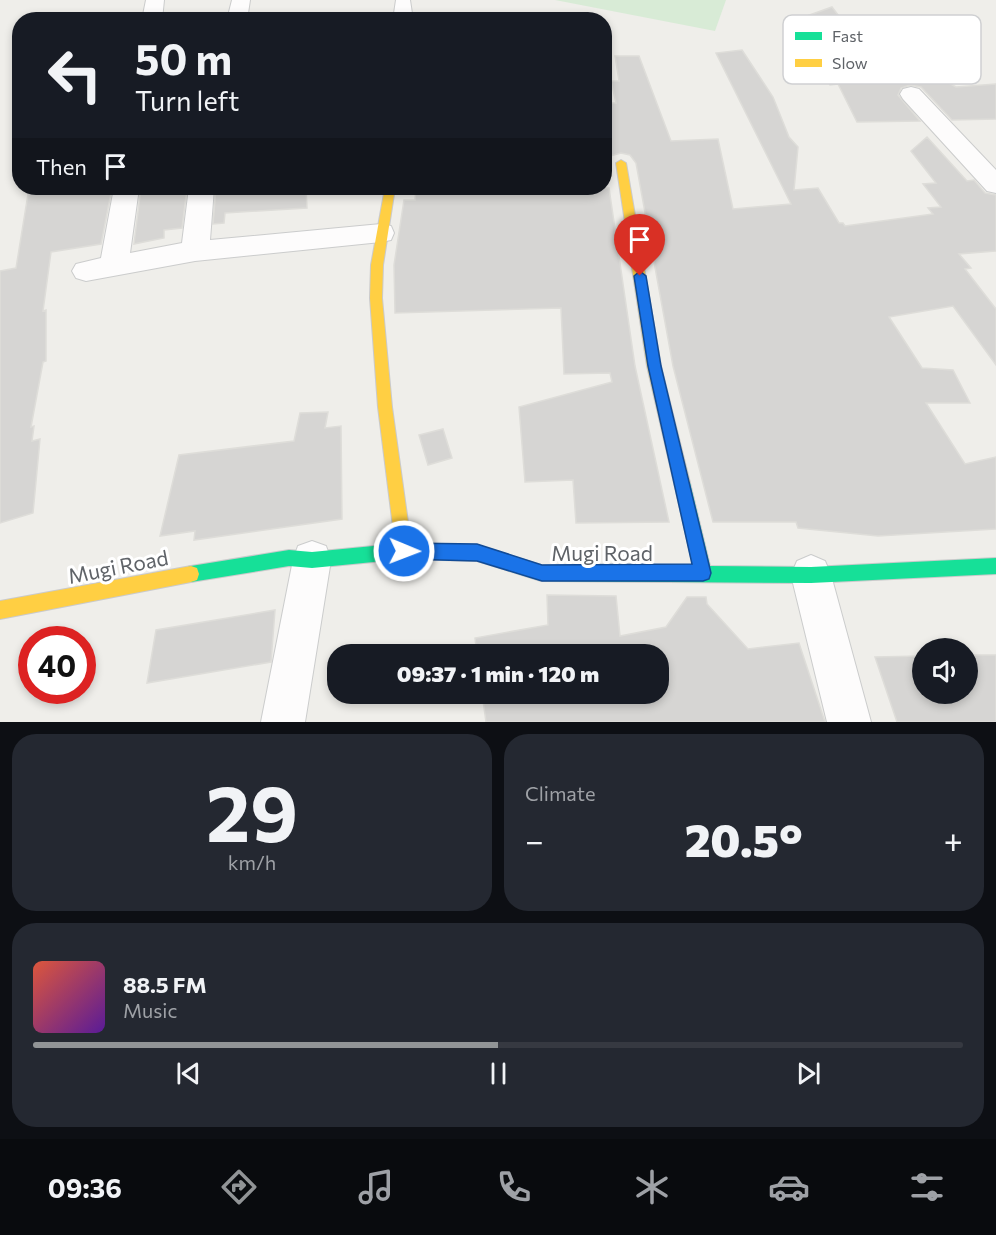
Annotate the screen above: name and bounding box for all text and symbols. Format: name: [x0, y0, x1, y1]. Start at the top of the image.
legend: [783, 15, 981, 84]
text: Fast: [832, 26, 863, 45]
text: 50 m: [135, 32, 232, 84]
icon: left: [36, 36, 114, 114]
text: Slow: [832, 53, 868, 72]
text: Turn left: [135, 84, 239, 117]
icon: arrive: [99, 150, 132, 183]
text: Then: [36, 153, 87, 180]
pin: [614, 214, 665, 276]
icon: arrive: [623, 223, 656, 256]
position arrow: [372, 519, 436, 583]
street label: Mugi Road: [551, 540, 653, 565]
street label: Mugi Road: [66, 544, 170, 588]
speed limit sign: 40: [18, 626, 96, 704]
map controls: [912, 638, 978, 704]
button: sound: [912, 638, 978, 704]
text: 09:37 · 1 min · 120 m: [397, 660, 599, 687]
text: 29: [206, 763, 298, 858]
text: Climate: [525, 781, 595, 805]
text: 20.5°: [685, 811, 803, 866]
text: −: [525, 819, 544, 860]
text: +: [944, 819, 963, 860]
text: km/h: [228, 850, 276, 874]
text: 88.5 FM: [123, 971, 207, 998]
text: Music: [123, 998, 177, 1022]
icon: previous: [172, 1057, 205, 1090]
icon: pause: [482, 1057, 515, 1090]
icon: next: [792, 1057, 825, 1090]
icon: directions: [218, 1166, 260, 1208]
icon: music: [355, 1166, 397, 1208]
icon: phone: [493, 1166, 535, 1208]
icon: climate: [631, 1166, 673, 1208]
icon: car: [768, 1166, 810, 1208]
icon: filters: [906, 1166, 948, 1208]
text: 09:36: [48, 1171, 122, 1204]

